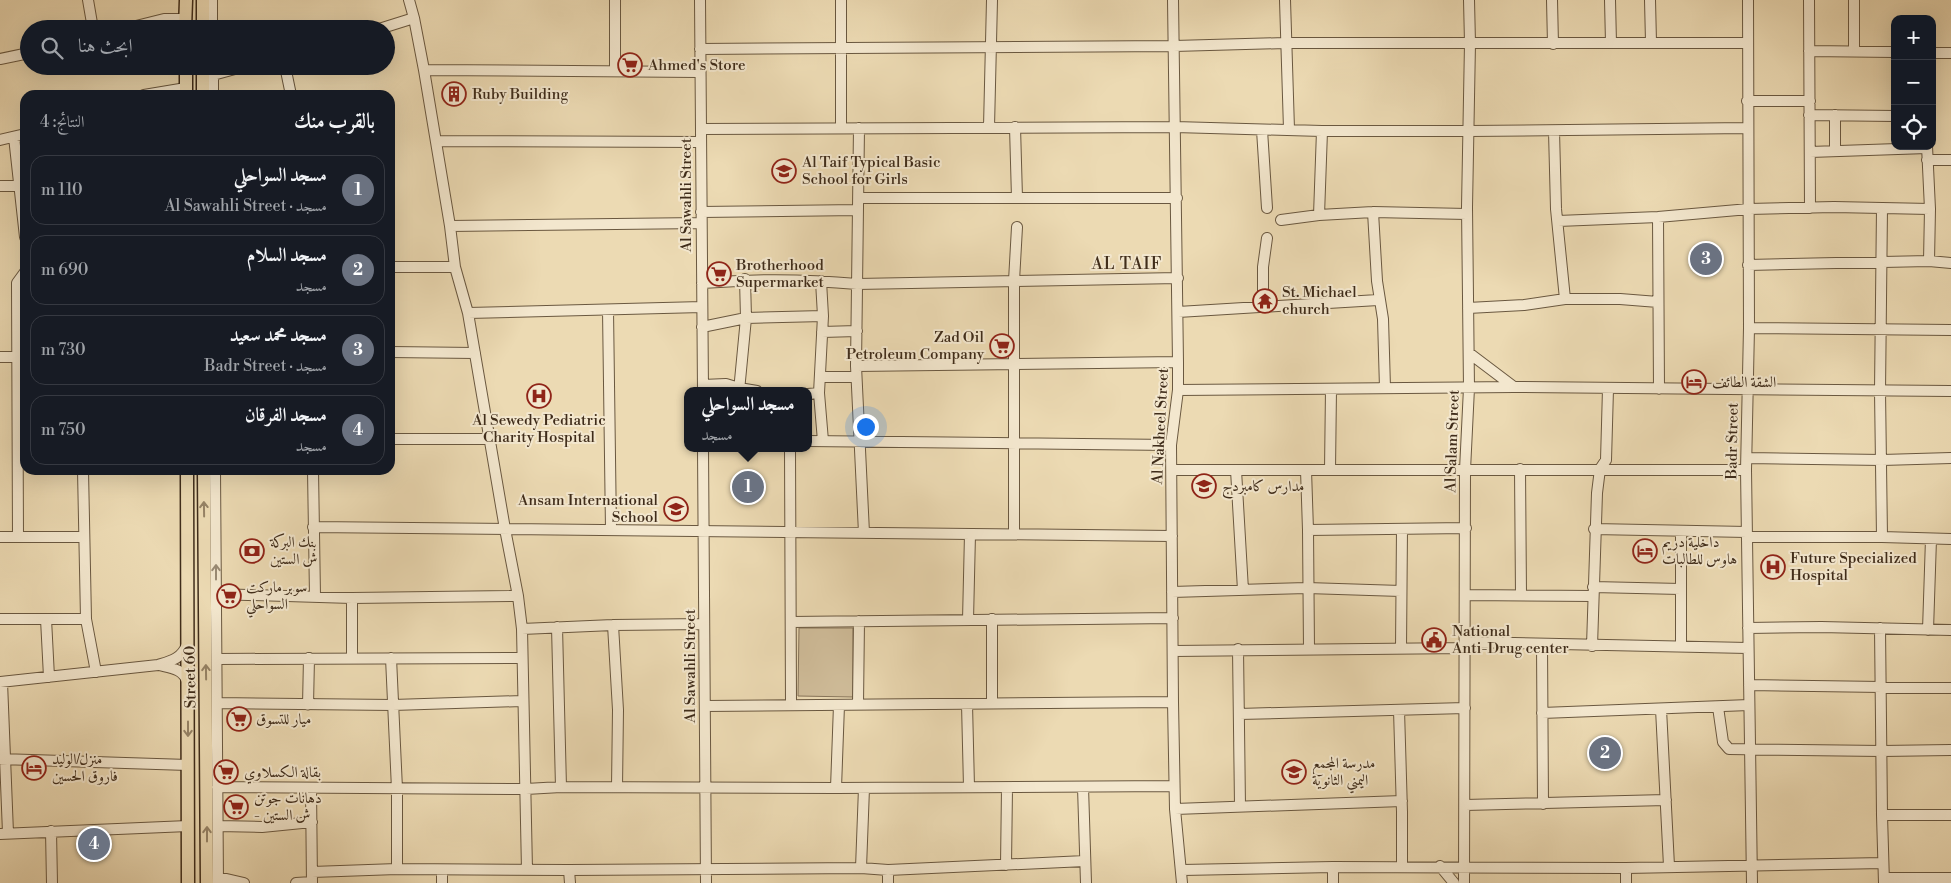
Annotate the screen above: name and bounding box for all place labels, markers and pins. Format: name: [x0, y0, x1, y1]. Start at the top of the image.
supermarket icon: Ahmed's Store: [617, 52, 643, 78]
place label: Ahmed's Store: [647, 56, 746, 75]
building icon: Ruby Building: [441, 81, 467, 107]
place label: Ruby Building: [472, 85, 569, 104]
place label: Al Taif Typical Basic School for Girls: [801, 153, 941, 189]
school or university icon: Al Taif Typical Basic School for Girls: [771, 158, 797, 184]
pin: 3: [1690, 240, 1722, 278]
place label: Brotherhood Supermarket: [735, 256, 825, 292]
supermarket icon: Brotherhood Supermarket: [706, 261, 732, 287]
place label: St. Michael church: [1282, 283, 1357, 319]
temple icon: St. Michael church: [1252, 288, 1278, 314]
place label: Zad Oil Petroleum Company: [846, 328, 985, 364]
supermarket icon: Zad Oil Petroleum Company: [989, 333, 1015, 359]
hotel icon: الشقة الطائف: [1681, 369, 1707, 395]
place label: الشقة الطائف: [1712, 373, 1776, 392]
hospital icon: Al Sewedy Pediatric Charity Hospital: [526, 383, 552, 409]
place label: Al Sewedy Pediatric Charity Hospital: [471, 411, 606, 447]
pin: 1: [732, 468, 764, 506]
school or university icon: مدارس كامبردج: [1191, 473, 1217, 499]
place label: مدارس كامبردج: [1222, 477, 1304, 499]
place label: Ansam International School: [517, 491, 659, 527]
school or university icon: Ansam International School: [663, 496, 689, 522]
place label: بنك البركة ش الستين: [269, 533, 317, 569]
place label: داخلية دريم هاوس للطالبات: [1662, 533, 1737, 569]
bank icon: بنك البركة ش الستين: [239, 538, 265, 564]
hotel icon: داخلية دريم هاوس للطالبات: [1632, 538, 1658, 564]
place label: Future Specialized Hospital: [1790, 549, 1917, 585]
hospital icon: Future Specialized Hospital: [1760, 554, 1786, 580]
place label: سوبر ماركت السواحلي: [246, 578, 307, 618]
supermarket icon: سوبر ماركت السواحلي: [216, 583, 242, 609]
place label: National Anti-Drug center: [1451, 622, 1569, 658]
public building icon: National Anti-Drug center: [1421, 627, 1447, 653]
supermarket icon: ميار للتسوق: [226, 706, 252, 732]
place label: ميار للتسوق: [256, 710, 311, 729]
pin: 2: [1589, 734, 1621, 772]
place label: منزل/الوليد فاروق الحسين: [52, 750, 118, 786]
place label: مدرسة المجمع اليمني الثانوية: [1312, 754, 1375, 794]
hotel icon: منزل/الوليد فاروق الحسين: [21, 755, 47, 781]
supermarket icon: بقالة الكسلاوي: [213, 759, 239, 785]
school or university icon: مدرسة المجمع اليمني الثانوية: [1281, 759, 1307, 785]
place label: بقالة الكسلاوي: [244, 763, 321, 784]
place label: دهانات جوتن - ش الستين: [254, 789, 322, 825]
supermarket icon: دهانات جوتن - ش الستين: [223, 794, 249, 820]
pin: 4: [78, 825, 110, 863]

